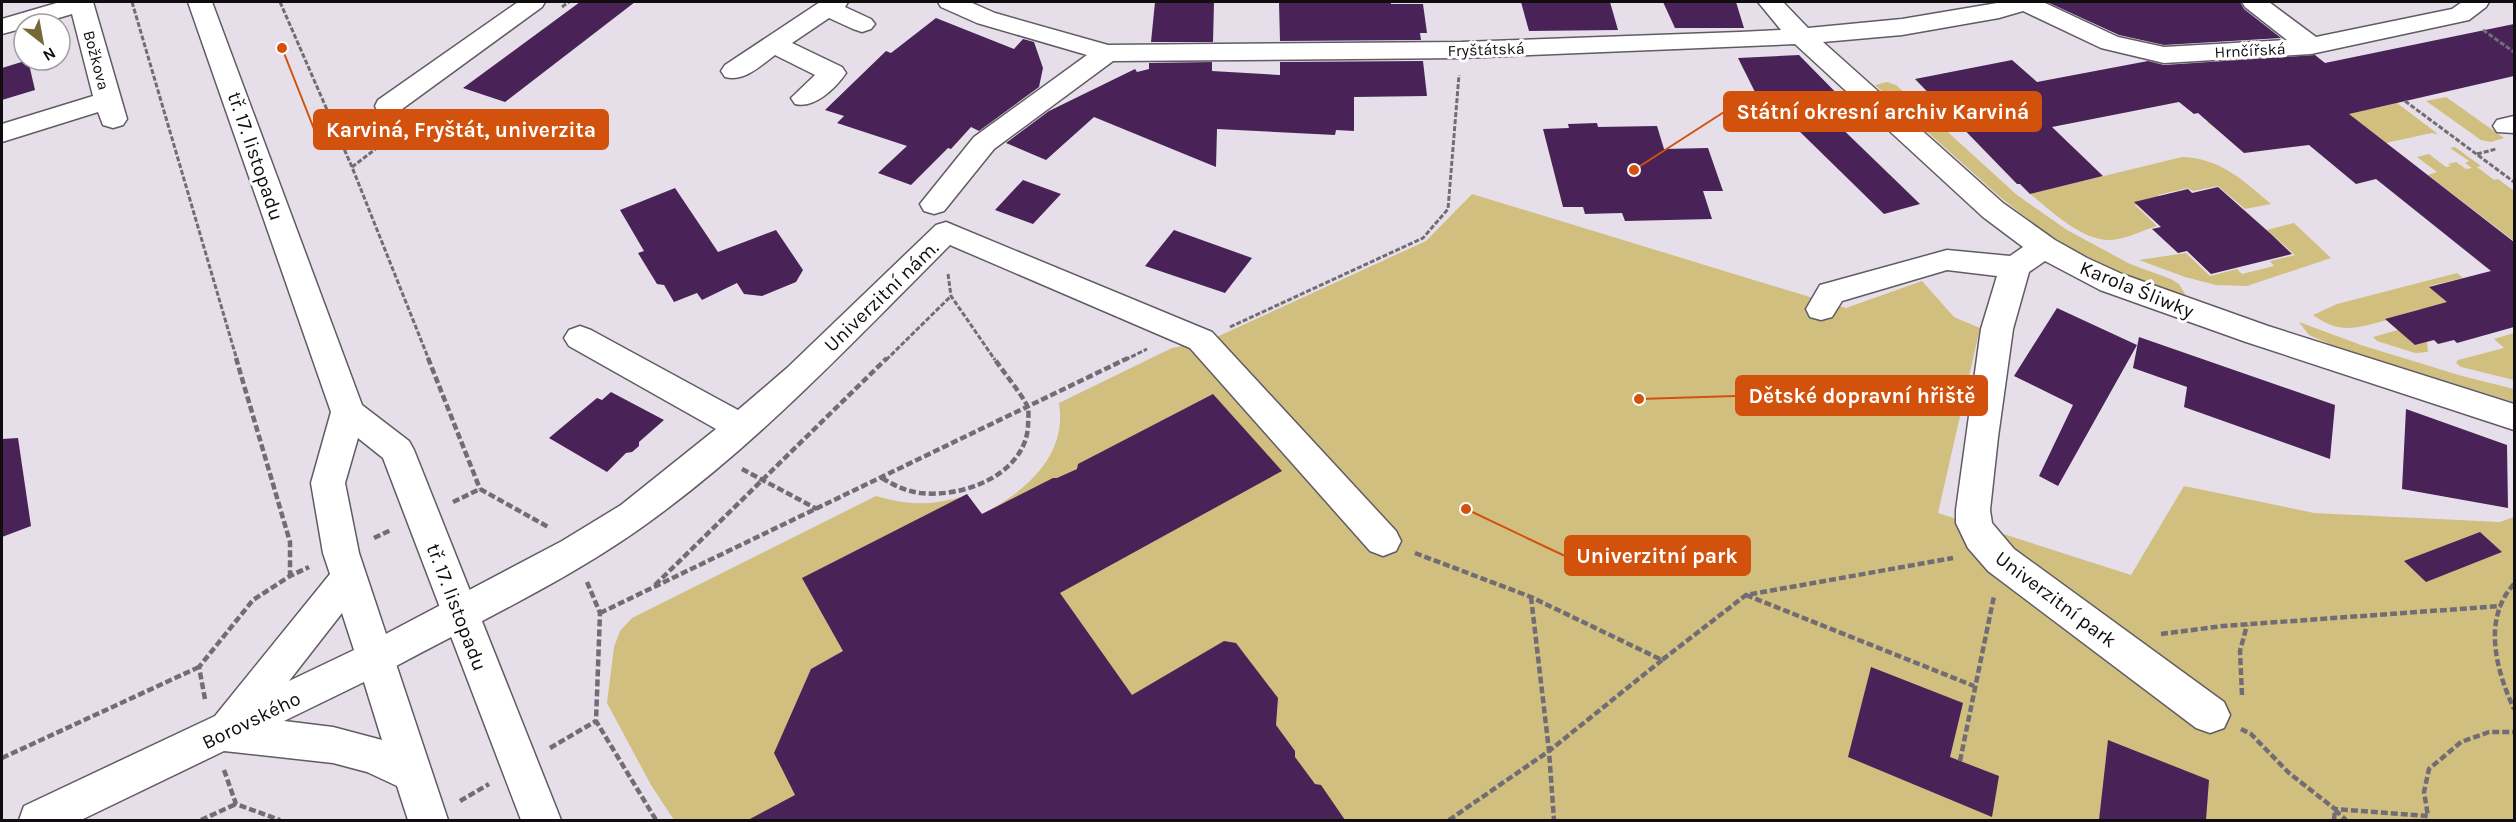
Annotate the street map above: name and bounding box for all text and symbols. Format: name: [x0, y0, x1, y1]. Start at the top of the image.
north arrow: [12, 12, 72, 72]
street label: Božkova: [79, 28, 114, 92]
street label: Fryštátská: [1447, 39, 1525, 60]
street label: Hrnčířská: [2214, 39, 2286, 62]
text: N: [40, 43, 59, 66]
street label: tř. 17. listopadu: [223, 89, 288, 224]
callout: Státní okresní archiv Karviná: [1724, 92, 2041, 131]
text: Státní okresní archiv Karviná: [1737, 100, 2029, 124]
callout: Karviná, Fryštát, univerzita: [314, 110, 608, 149]
text: Karviná, Fryštát, univerzita: [326, 118, 596, 142]
street label: Univerzitní nám.: [819, 236, 943, 357]
street label: Karola Śliwky: [2076, 255, 2198, 323]
callout: Dětské dopravní hřiště: [1736, 376, 1987, 415]
text: Dětské dopravní hřiště: [1749, 384, 1975, 408]
callout: Univerzitní park: [1565, 536, 1750, 575]
street label: tř. 17. listopadu: [422, 540, 491, 674]
text: Univerzitní park: [1576, 544, 1738, 568]
street label: Univerzitní park: [1991, 546, 2121, 652]
street label: Borovského: [198, 687, 304, 754]

